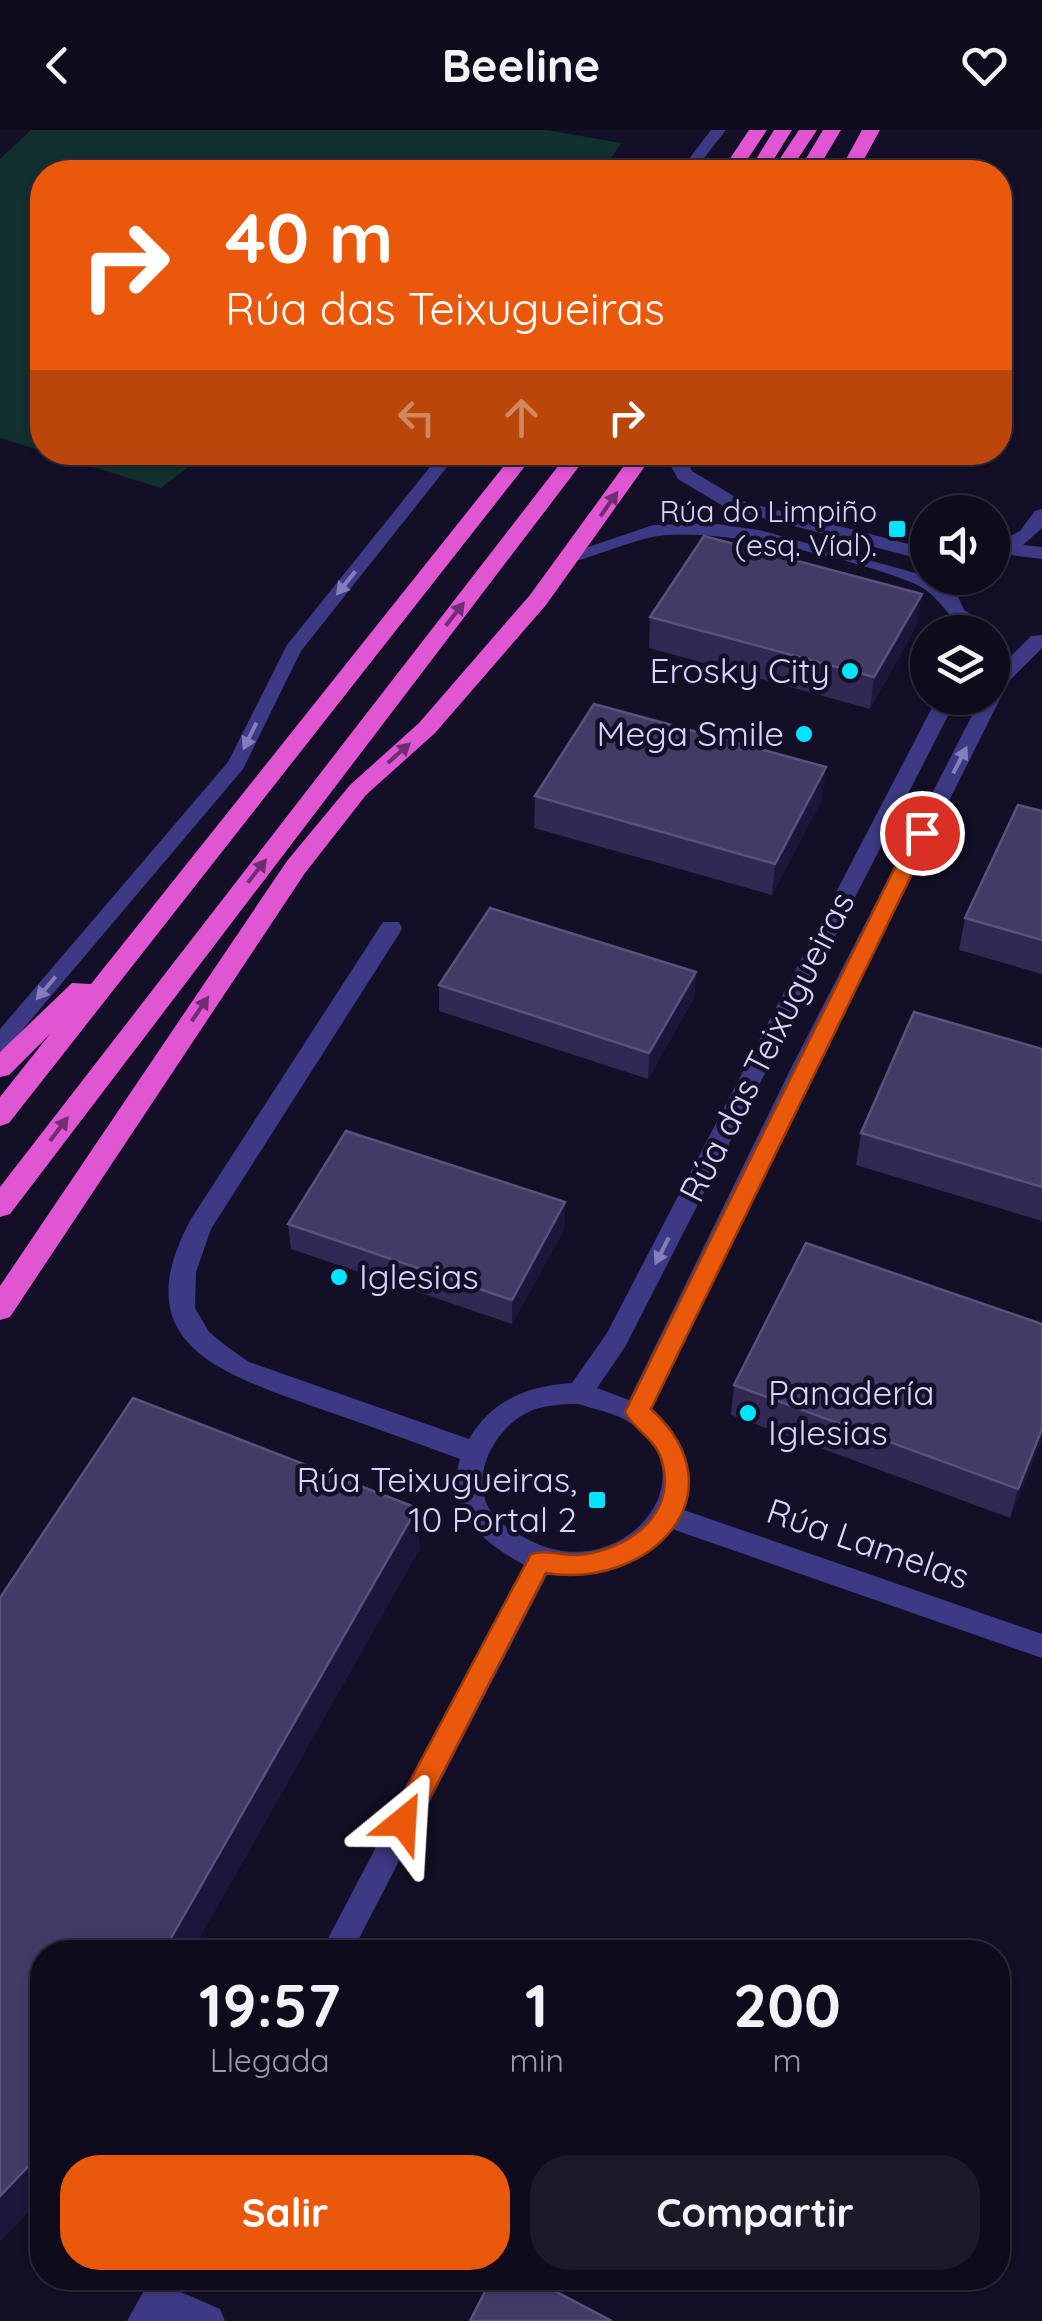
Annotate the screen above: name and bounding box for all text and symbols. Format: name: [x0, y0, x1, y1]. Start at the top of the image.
text: Beeline: [442, 37, 600, 93]
icon: back: [30, 38, 85, 93]
icon: heart: [957, 38, 1012, 93]
text: 40 m: [225, 193, 393, 281]
icon: right: [60, 200, 190, 330]
text: Rúa das Teixugueiras: [225, 280, 665, 336]
icon: left: [389, 390, 444, 445]
icon: ahead: [494, 390, 549, 445]
icon: right: [599, 390, 654, 445]
one-way arrow: [599, 491, 618, 517]
place label: Rúa do Limpiño (esq. Víal).: [659, 492, 877, 564]
map controls: [910, 495, 1010, 715]
button: sound: [910, 495, 1010, 595]
marker: Rúa do Limpiño (esq. Víal).: [886, 518, 908, 540]
one-way arrow: [336, 570, 357, 596]
one-way arrow: [445, 601, 465, 627]
button: layers: [910, 615, 1010, 715]
place label: Erosky City: [650, 648, 830, 692]
marker: Erosky City: [839, 660, 861, 682]
place label: Mega Smile: [596, 711, 784, 755]
one-way arrow: [242, 722, 259, 751]
marker: Mega Smile: [793, 723, 815, 745]
one-way arrow: [386, 743, 411, 765]
one-way arrow: [951, 745, 968, 774]
pin: [880, 791, 965, 876]
icon: arrive: [895, 806, 950, 861]
one-way arrow: [246, 858, 266, 884]
street label: Rúa das Teixugueiras: [669, 884, 863, 1209]
one-way arrow: [36, 976, 57, 1001]
one-way arrow: [190, 995, 209, 1022]
one-way arrow: [48, 1116, 69, 1142]
one-way arrow: [654, 1236, 671, 1265]
place label: Iglesias: [359, 1254, 479, 1298]
marker: Iglesias: [328, 1266, 350, 1288]
place label: Panadería Iglesias: [768, 1370, 935, 1454]
marker: Panadería Iglesias: [737, 1402, 759, 1424]
place label: Rúa Teixugueiras, 10 Portal 2: [296, 1457, 577, 1541]
street label: Rúa Lamelas: [761, 1488, 975, 1598]
marker: Rúa Teixugueiras, 10 Portal 2: [586, 1489, 608, 1511]
position arrow: [351, 1770, 455, 1874]
text: 19:57: [199, 1967, 340, 2042]
text: 1: [525, 1967, 548, 2042]
text: 200: [733, 1967, 841, 2042]
text: Llegada: [210, 2040, 330, 2080]
text: min: [509, 2040, 564, 2080]
text: m: [772, 2040, 802, 2080]
button: Salir: [60, 2155, 510, 2270]
button: Compartir: [530, 2155, 980, 2270]

